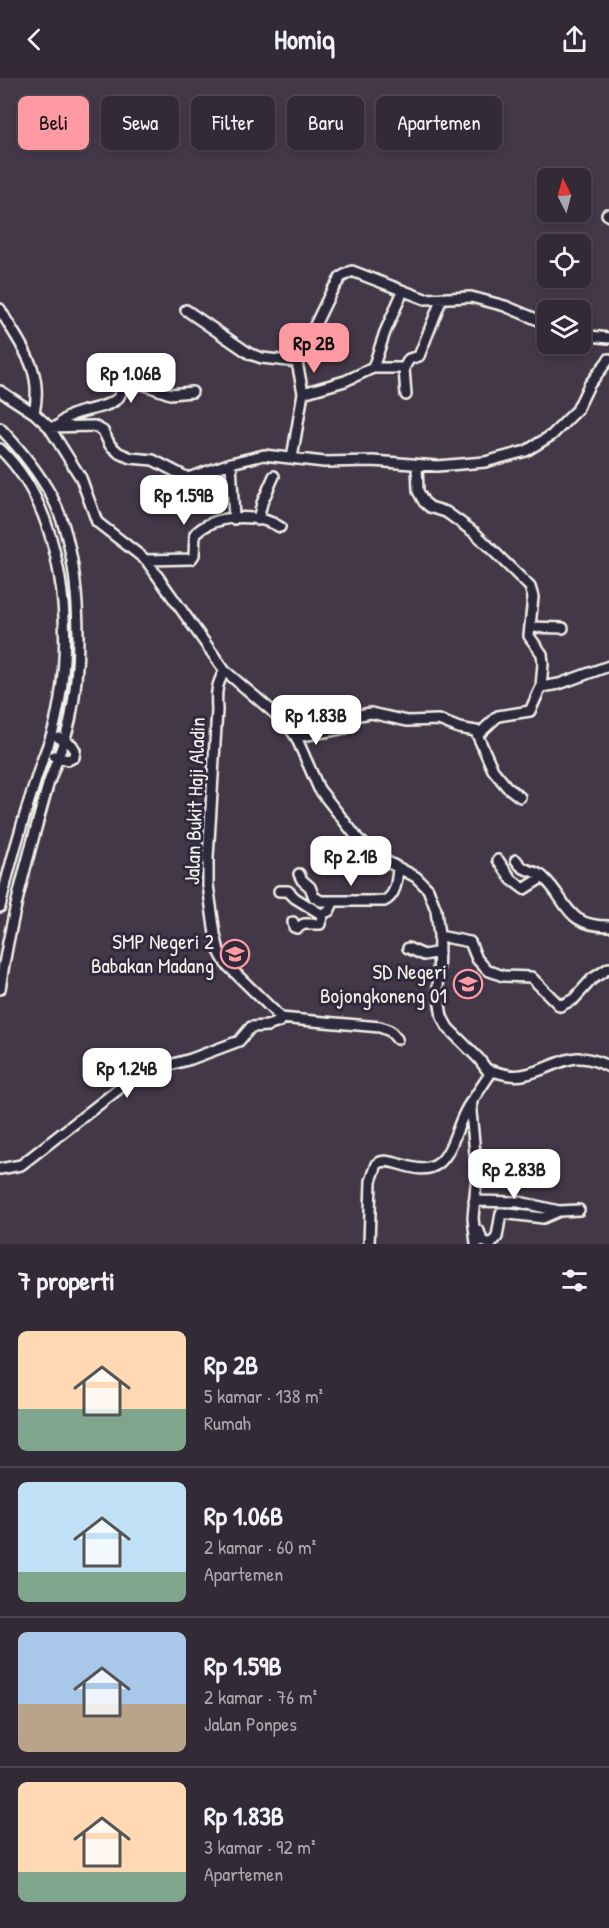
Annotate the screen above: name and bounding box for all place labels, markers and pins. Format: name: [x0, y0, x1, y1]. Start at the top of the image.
pin: Rp 2B: [272, 323, 356, 374]
pin: Rp 1.06B: [69, 353, 193, 404]
pin: Rp 1.59B: [122, 475, 246, 526]
pin: Rp 1.83B: [254, 695, 378, 746]
pin: Rp 2.1B: [296, 836, 406, 887]
place label: SMP Negeri 2 Babakan Madang: [91, 927, 214, 980]
school or university icon: SMP Negeri 2 Babakan Madang: [219, 938, 251, 970]
place label: SD Negeri Bojongkoneng 01: [320, 957, 447, 1010]
school or university icon: SD Negeri Bojongkoneng 01: [452, 968, 484, 1000]
pin: Rp 1.24B: [65, 1048, 189, 1099]
pin: Rp 2.83B: [452, 1149, 576, 1200]

